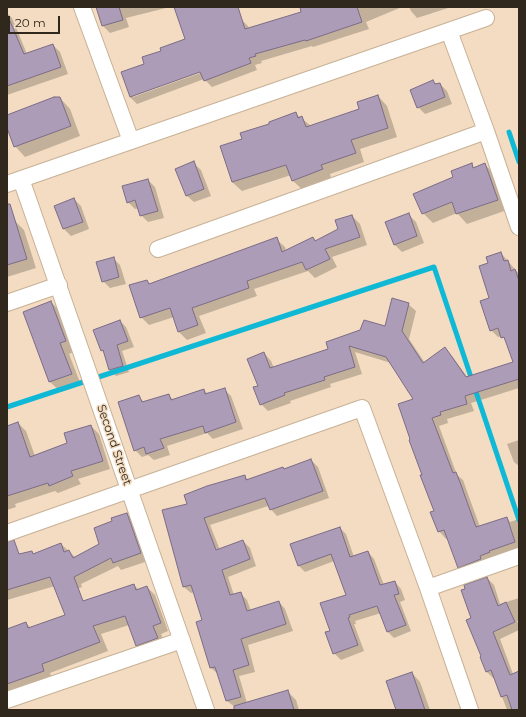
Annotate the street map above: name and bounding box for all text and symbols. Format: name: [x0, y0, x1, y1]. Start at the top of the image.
scale bar: [10, 8, 62, 34]
text: 20 m: [15, 15, 46, 30]
street label: Second Street: [93, 403, 135, 487]

